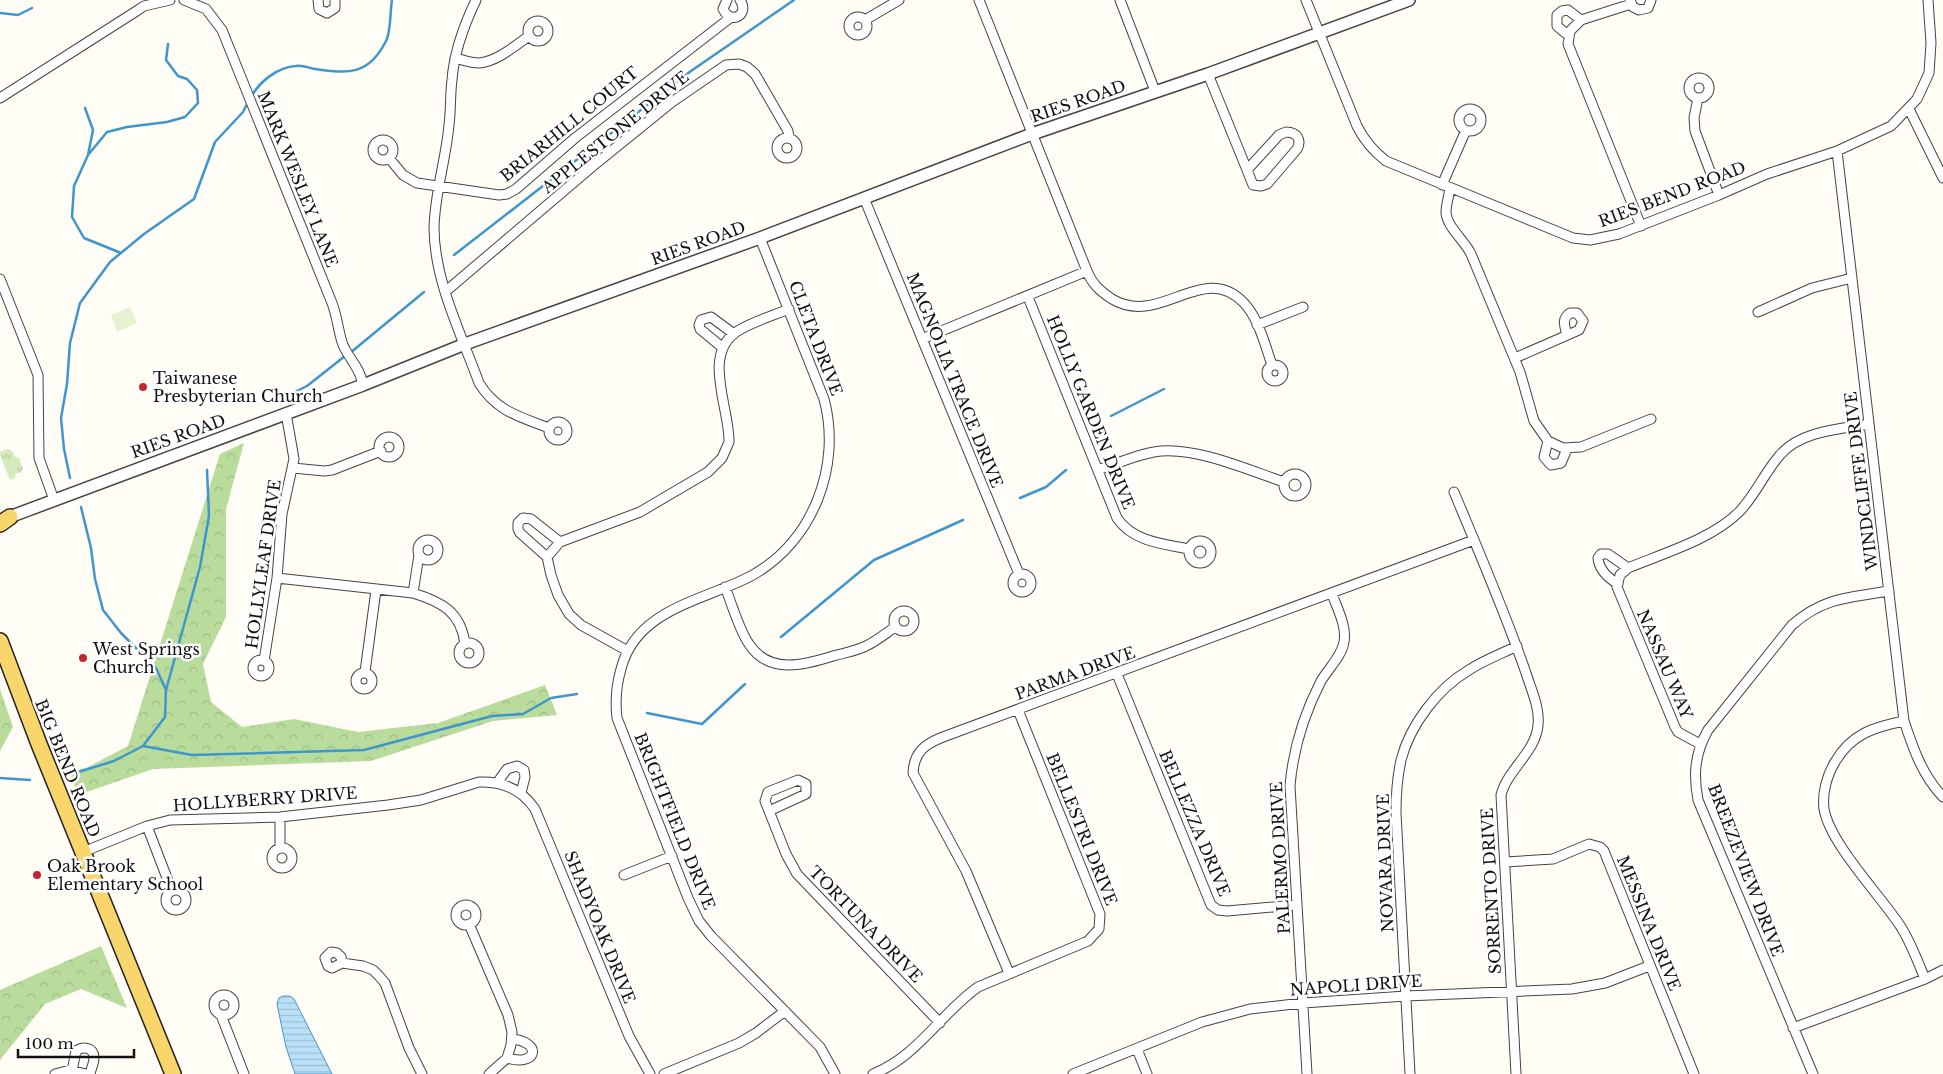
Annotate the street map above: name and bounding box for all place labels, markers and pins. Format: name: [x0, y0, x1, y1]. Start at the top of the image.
place label: Taiwanese Presbyterian Church: [153, 368, 323, 406]
marker: Taiwanese Presbyterian Church: [137, 381, 149, 393]
place label: West Springs Church: [92, 639, 200, 677]
marker: West Springs Church: [77, 652, 89, 664]
place label: Oak Brook Elementary School: [47, 856, 203, 894]
marker: Oak Brook Elementary School: [31, 869, 43, 881]

